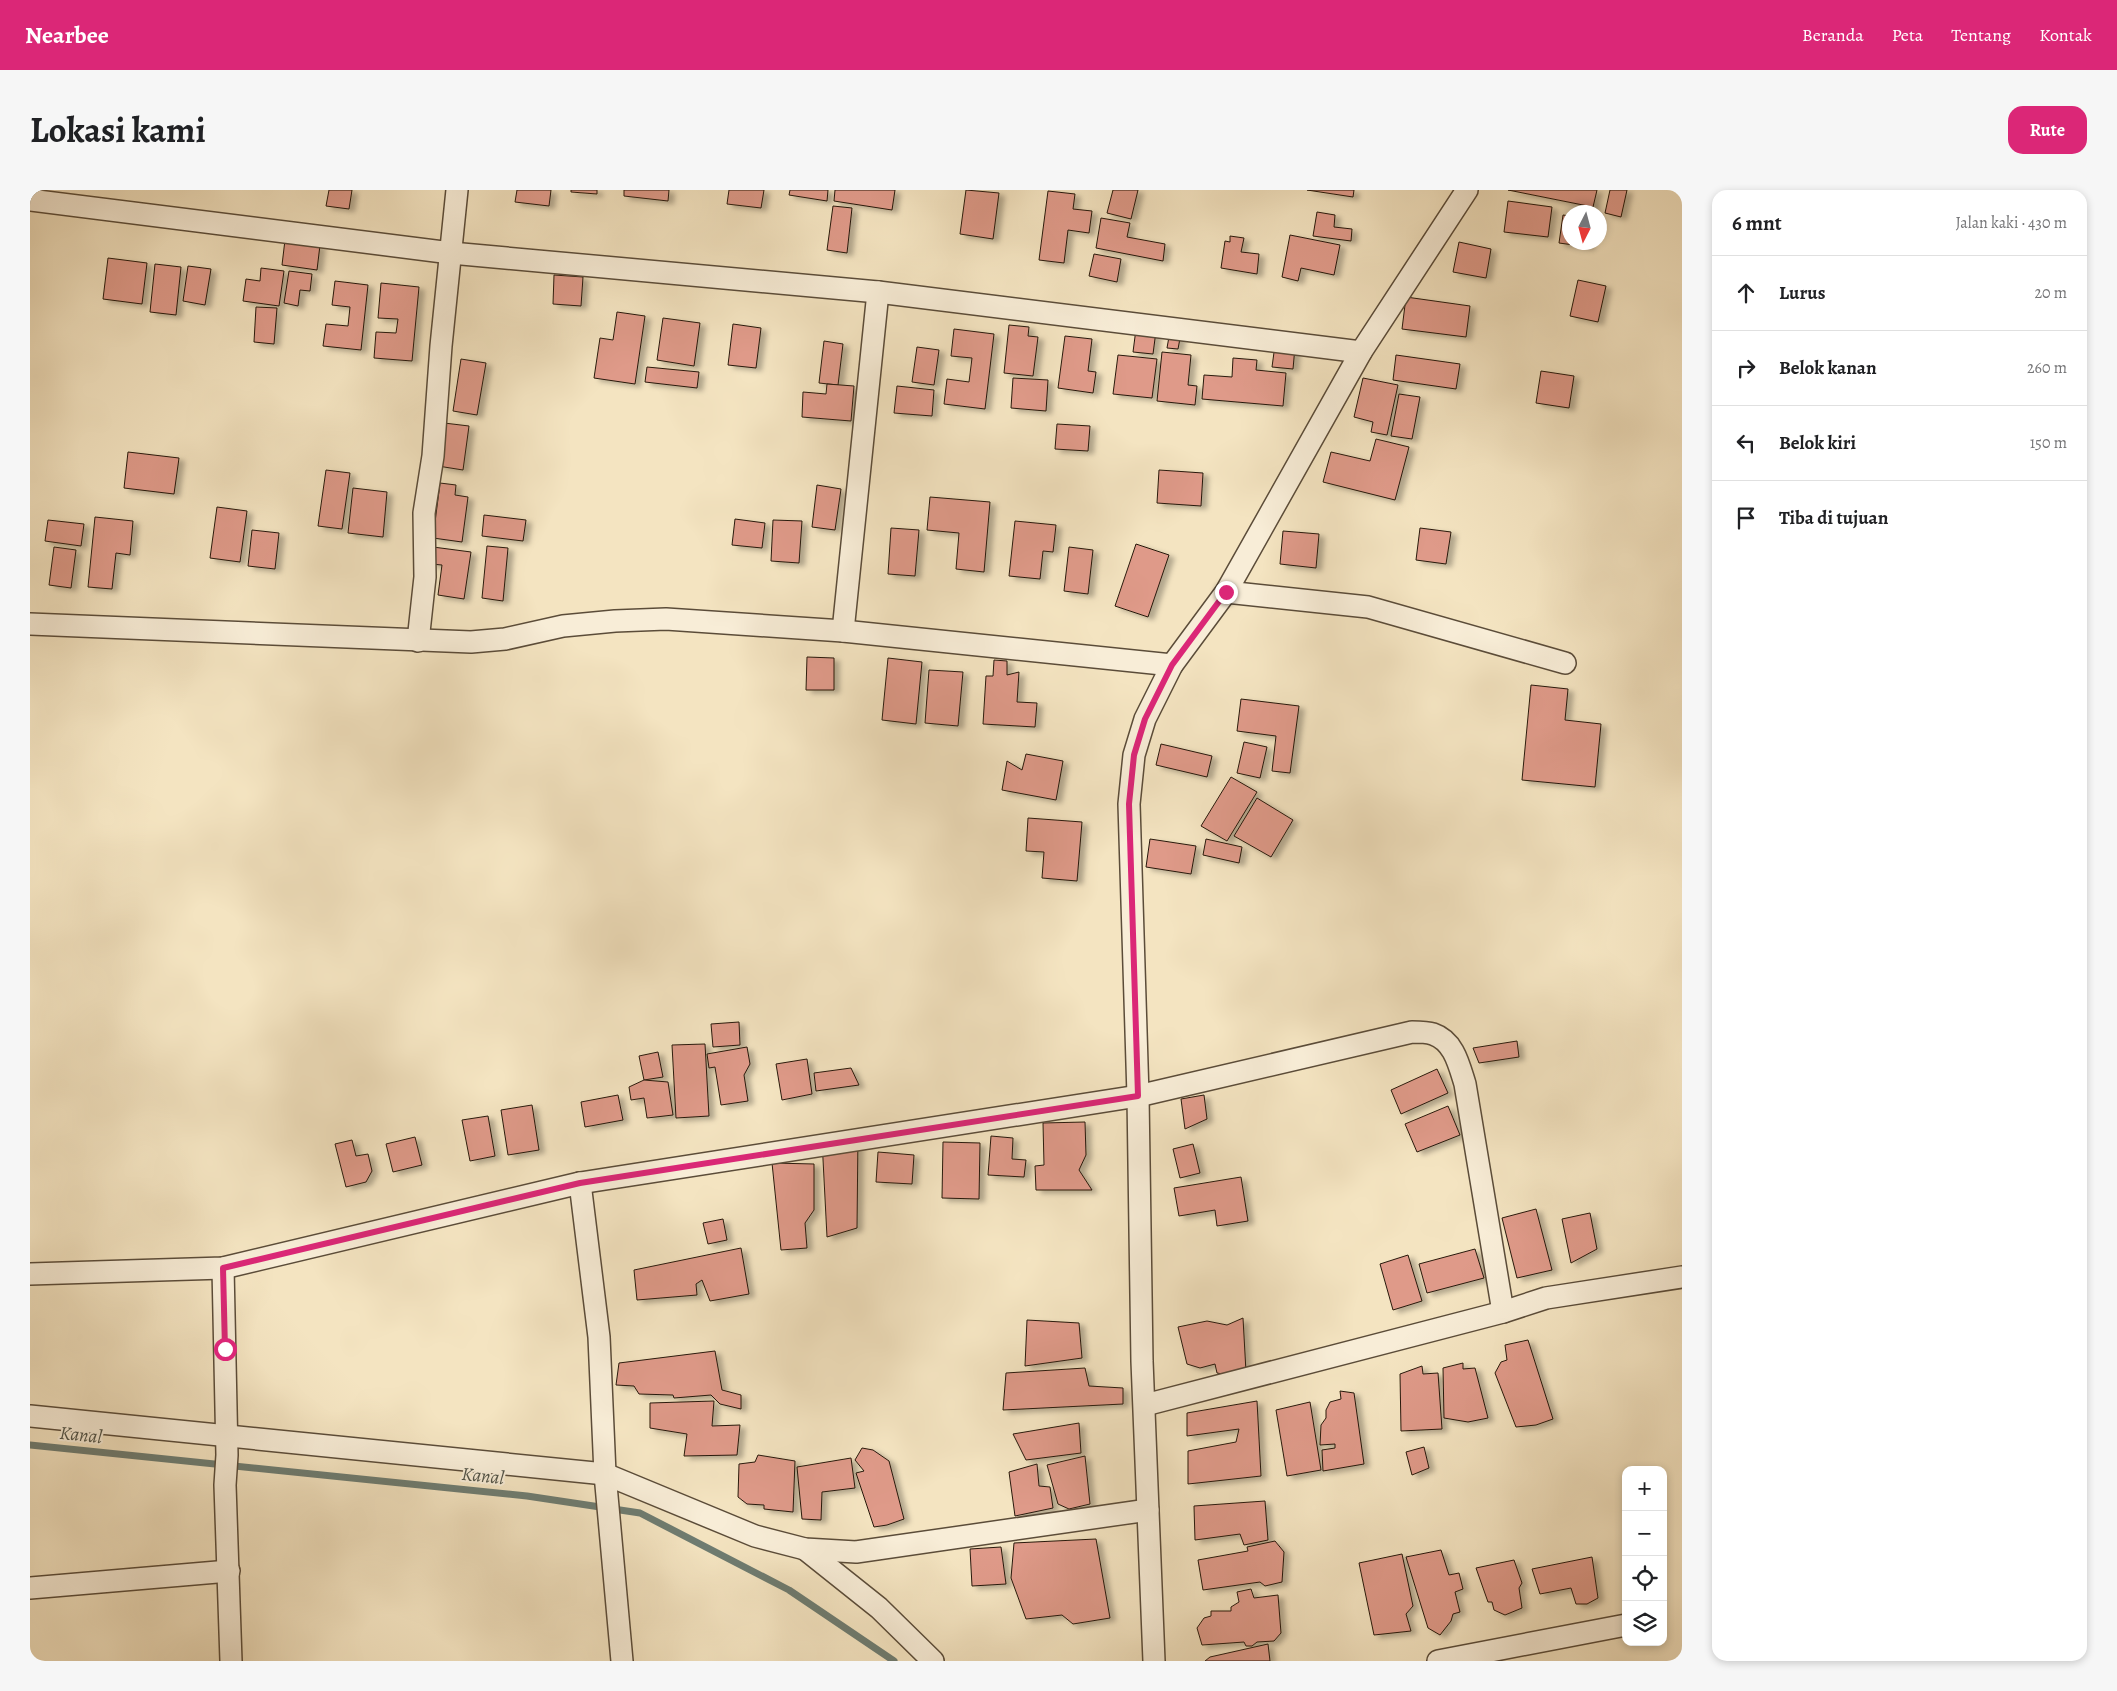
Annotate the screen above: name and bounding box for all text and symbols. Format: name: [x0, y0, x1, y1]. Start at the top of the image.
text: Nearbee: [25, 19, 109, 51]
text: Beranda: [1802, 23, 1864, 47]
text: Peta: [1892, 23, 1923, 47]
text: Tentang: [1951, 23, 2011, 47]
text: Kontak: [2039, 23, 2092, 47]
text: Lokasi kami: [30, 106, 206, 154]
button: Rute: [2008, 106, 2087, 154]
north arrow: [1562, 205, 1607, 250]
text: 6 mnt: [1732, 209, 1782, 237]
text: Jalan kaki · 430 m: [1956, 212, 2067, 234]
icon: ahead: [1732, 279, 1760, 307]
text: Lurus: [1779, 280, 1825, 306]
text: 20 m: [2034, 282, 2067, 304]
icon: right: [1732, 354, 1760, 382]
text: Belok kanan: [1779, 355, 1877, 381]
text: 260 m: [2027, 357, 2067, 379]
icon: left: [1732, 429, 1760, 457]
text: Belok kiri: [1779, 430, 1856, 456]
text: 150 m: [2030, 432, 2067, 454]
icon: arrive: [1732, 504, 1760, 532]
text: Tiba di tujuan: [1779, 505, 1888, 531]
route end: [1215, 581, 1238, 604]
route start: [214, 1338, 237, 1361]
water label: Kanal: [58, 1420, 104, 1450]
water label: Kanal: [460, 1461, 506, 1491]
map controls: [1622, 1466, 1667, 1646]
button: +: [1622, 1466, 1667, 1511]
button: −: [1622, 1511, 1667, 1556]
button: locate: [1622, 1556, 1667, 1601]
button: layers: [1622, 1601, 1667, 1646]

